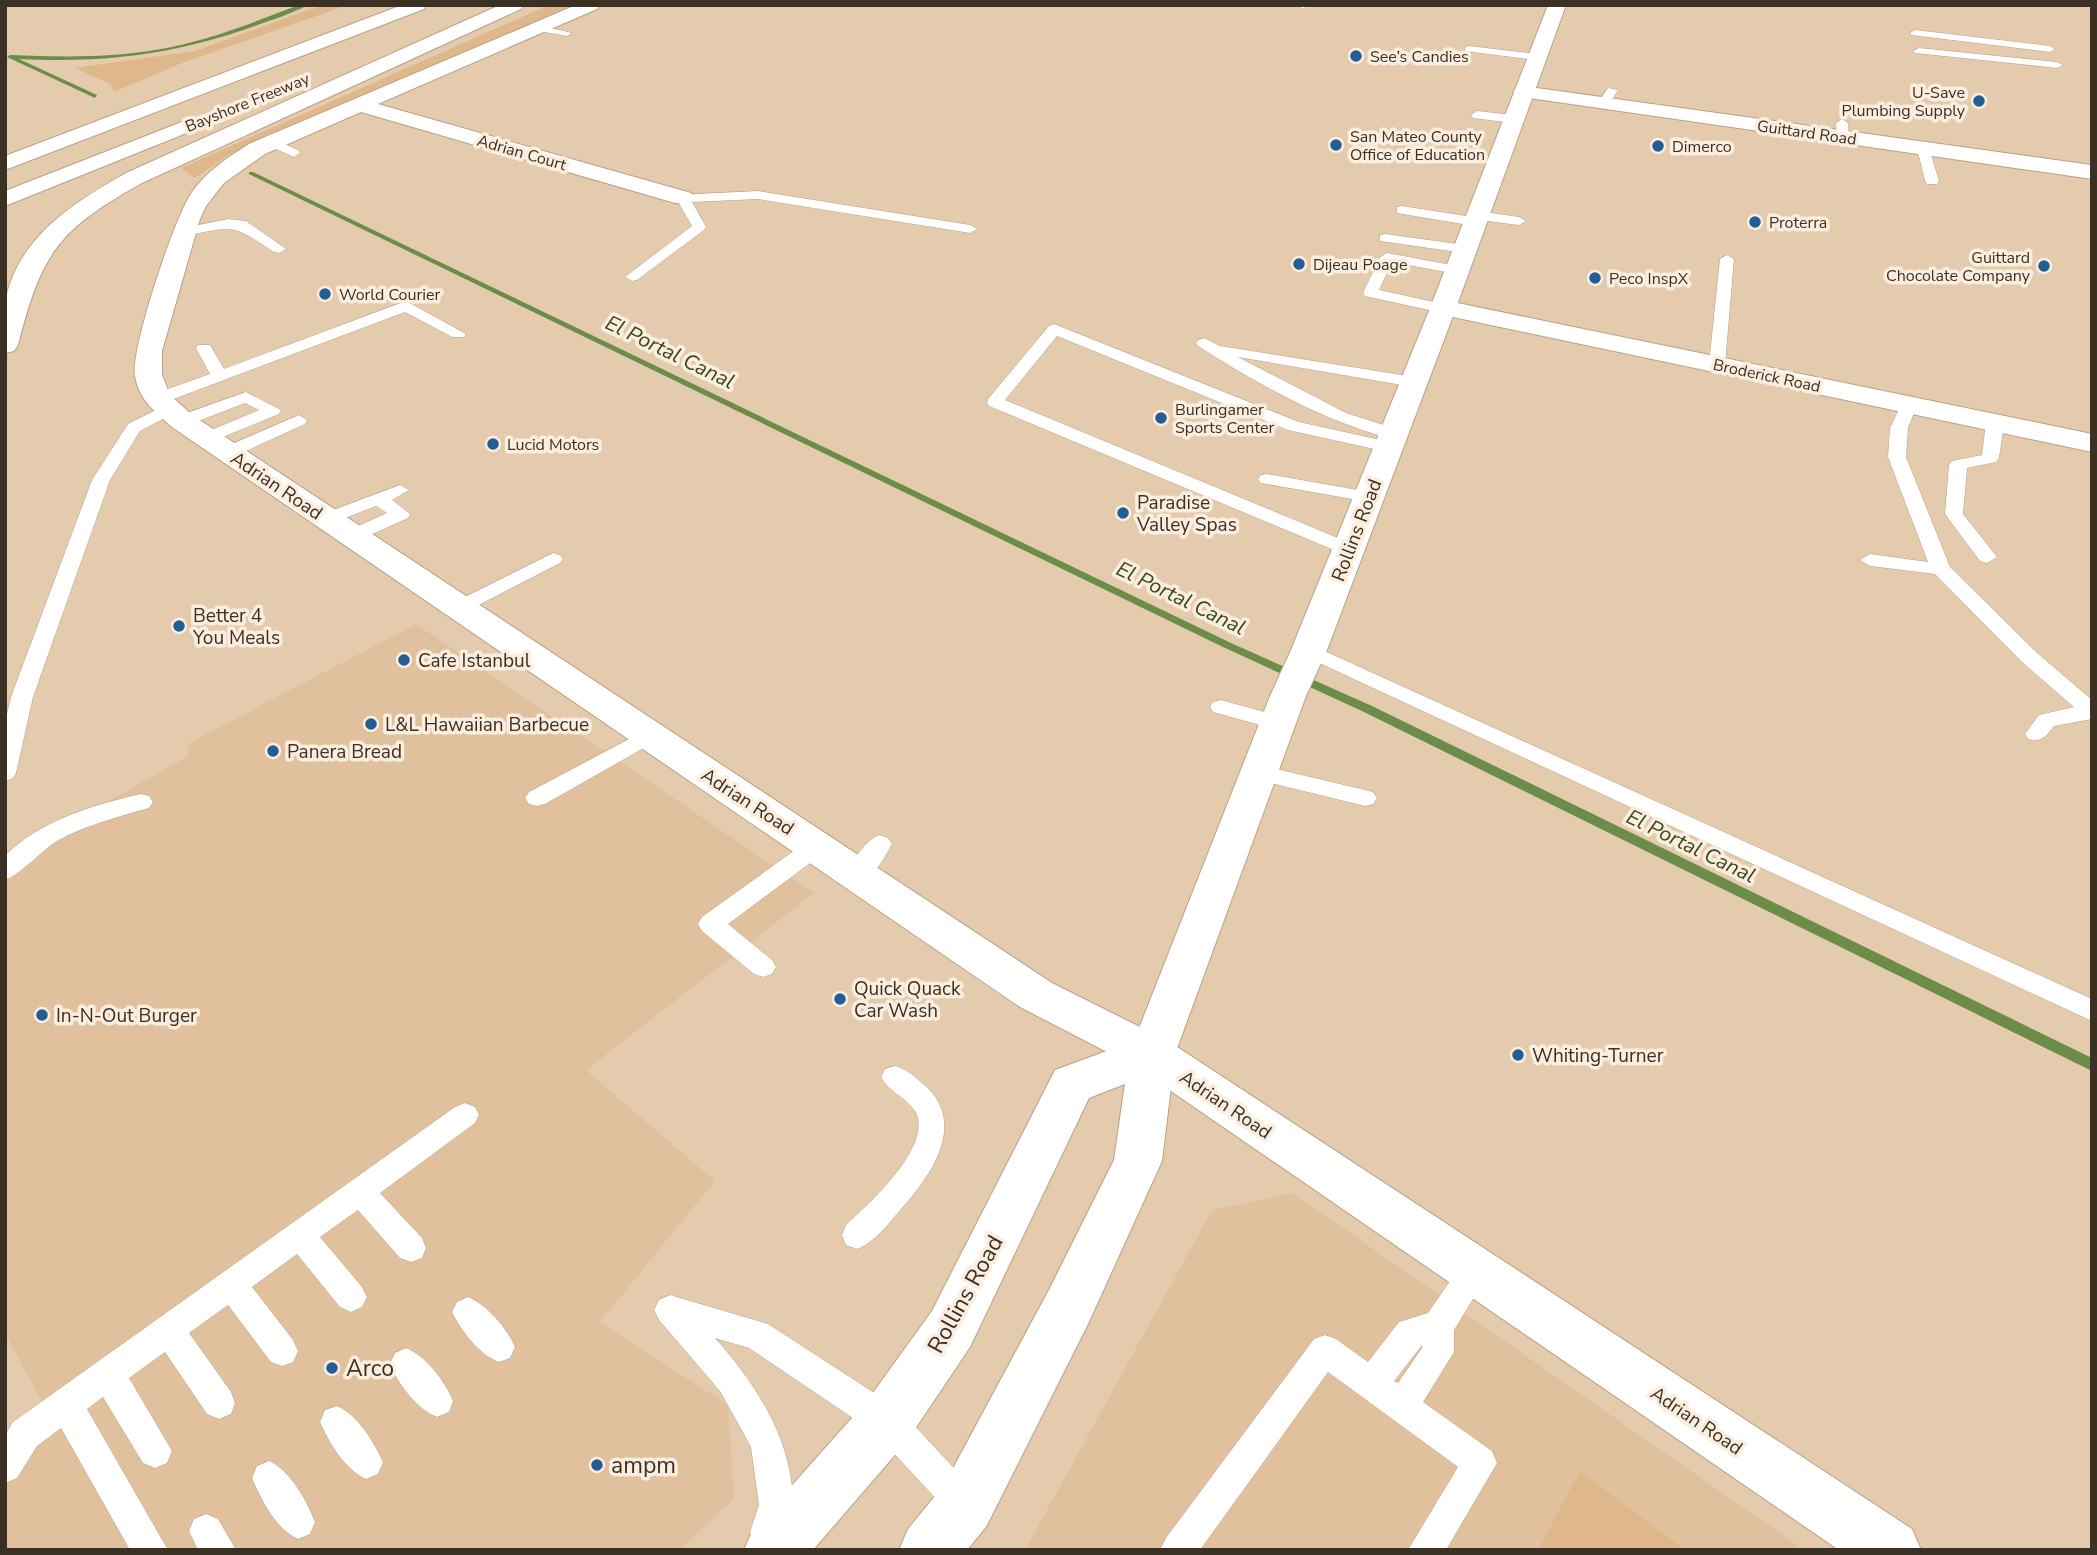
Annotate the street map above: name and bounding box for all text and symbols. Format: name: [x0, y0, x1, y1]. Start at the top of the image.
place label: See’s Candies: [1370, 46, 1469, 68]
marker: See’s Candies: [1348, 48, 1364, 64]
street label: Bayshore Freeway: [182, 68, 314, 138]
place label: U-Save Plumbing Supply: [1842, 82, 1966, 122]
marker: U-Save Plumbing Supply: [1971, 93, 1987, 109]
street label: Guittard Road: [1756, 115, 1858, 151]
place label: San Mateo County Office of Education: [1350, 126, 1485, 166]
street label: Adrian Court: [475, 130, 569, 176]
place label: Dimerco: [1672, 136, 1732, 158]
marker: San Mateo County Office of Education: [1328, 137, 1344, 153]
marker: Dimerco: [1650, 138, 1666, 154]
place label: Proterra: [1769, 212, 1827, 234]
marker: Proterra: [1747, 214, 1763, 230]
place label: Guittard Chocolate Company: [1886, 247, 2031, 287]
place label: Dijeau Poage: [1313, 254, 1407, 276]
marker: Dijeau Poage: [1291, 256, 1307, 272]
marker: Guittard Chocolate Company: [2036, 258, 2052, 274]
place label: Peco InspX: [1609, 268, 1689, 290]
marker: Peco InspX: [1587, 270, 1603, 286]
place label: World Courier: [339, 284, 440, 306]
marker: World Courier: [317, 286, 333, 302]
water label: El Portal Canal: [601, 309, 739, 395]
street label: Broderick Road: [1711, 354, 1823, 398]
place label: Burlingamer Sports Center: [1175, 399, 1274, 439]
marker: Burlingamer Sports Center: [1153, 410, 1169, 426]
place label: Lucid Motors: [507, 434, 599, 456]
marker: Lucid Motors: [485, 436, 501, 452]
street label: Adrian Road: [225, 445, 328, 526]
street label: Rollins Road: [1325, 475, 1388, 585]
place label: Paradise Valley Spas: [1136, 490, 1237, 538]
marker: Paradise Valley Spas: [1115, 505, 1131, 521]
water label: El Portal Canal: [1112, 555, 1250, 641]
place label: Better 4 You Meals: [192, 603, 280, 651]
marker: Better 4 You Meals: [171, 618, 187, 634]
place label: Cafe Istanbul: [418, 648, 531, 674]
marker: Cafe Istanbul: [396, 652, 412, 668]
place label: L&L Hawaiian Barbecue: [385, 712, 589, 738]
marker: L&L Hawaiian Barbecue: [363, 716, 379, 732]
place label: Panera Bread: [287, 739, 402, 765]
marker: Panera Bread: [265, 743, 281, 759]
street label: Adrian Road: [696, 762, 799, 842]
water label: El Portal Canal: [1622, 803, 1760, 889]
place label: Quick Quack Car Wash: [854, 976, 961, 1024]
marker: Quick Quack Car Wash: [832, 991, 848, 1007]
place label: In-N-Out Burger: [56, 1003, 197, 1029]
marker: In-N-Out Burger: [34, 1007, 50, 1023]
place label: Whiting-Turner: [1532, 1043, 1664, 1069]
marker: Whiting-Turner: [1510, 1047, 1526, 1063]
street label: Adrian Road: [1174, 1064, 1277, 1145]
street label: Rollins Road: [920, 1230, 1011, 1359]
place label: Arco: [346, 1353, 394, 1384]
marker: Arco: [324, 1360, 340, 1376]
street label: Adrian Road: [1645, 1380, 1748, 1461]
place label: ampm: [611, 1450, 676, 1481]
marker: ampm: [589, 1457, 605, 1473]

